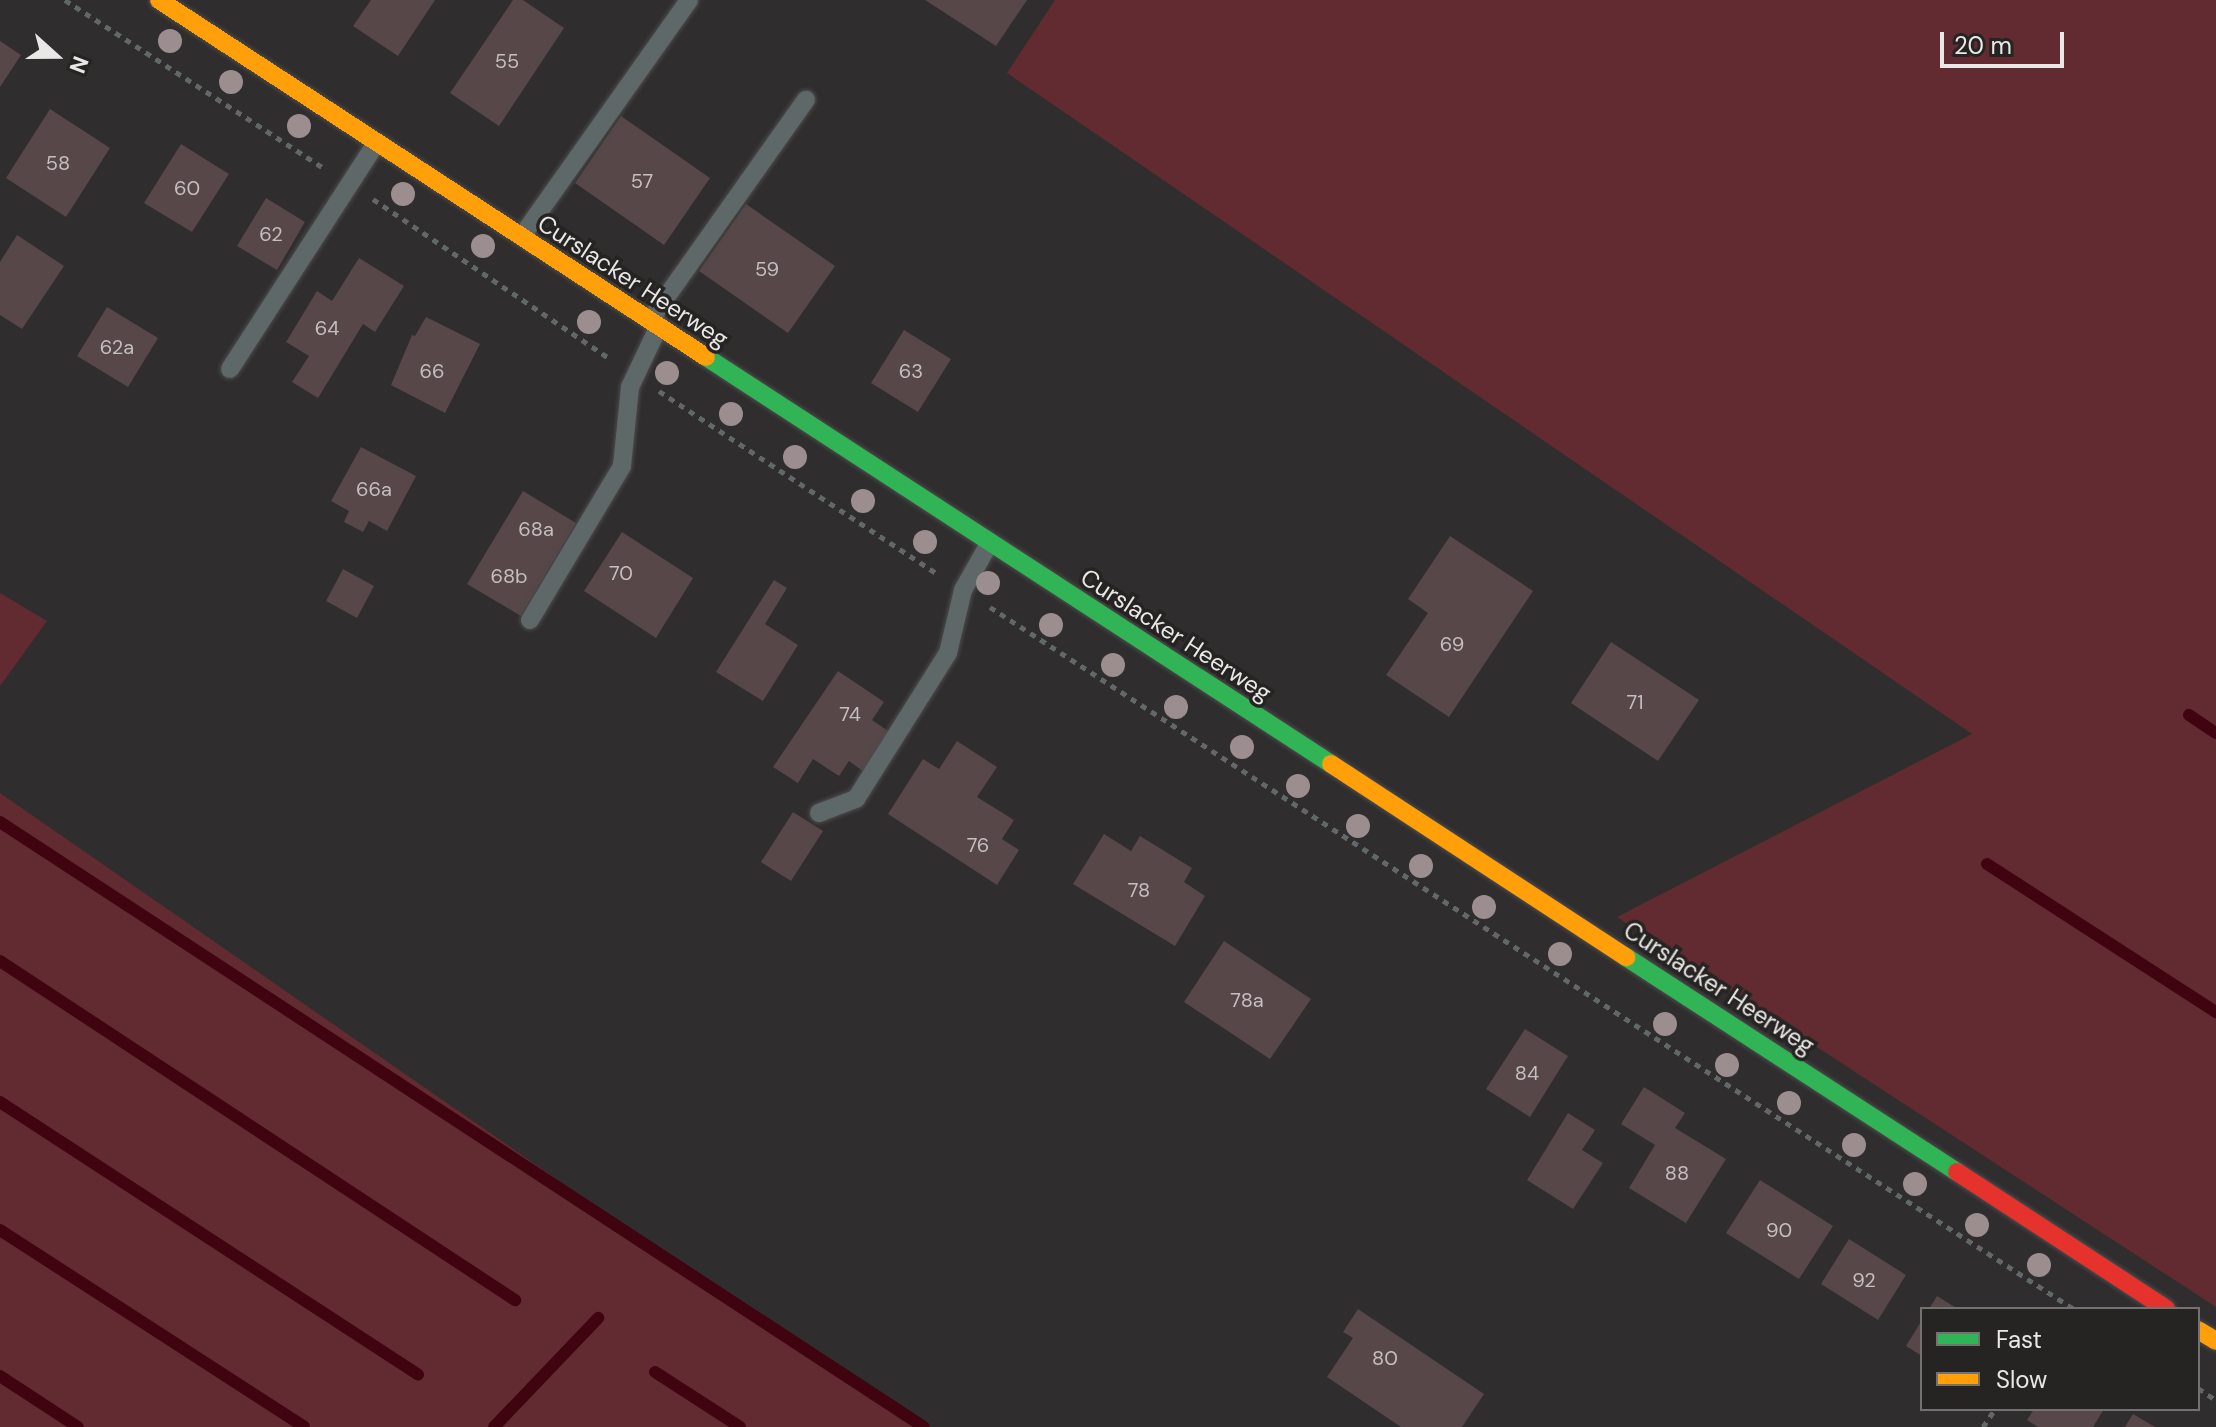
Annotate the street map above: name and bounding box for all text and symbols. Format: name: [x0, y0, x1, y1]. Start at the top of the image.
north arrow: [16, 16, 96, 96]
scale bar: [1944, 16, 2068, 66]
text: 20 m: [1954, 30, 2012, 61]
house number: 55: [495, 49, 519, 73]
text: N: [62, 52, 95, 77]
house number: 58: [46, 151, 70, 175]
house number: 57: [631, 169, 653, 193]
house number: 60: [174, 176, 200, 200]
street label: Curslacker Heerweg: [532, 209, 734, 353]
house number: 62: [259, 222, 283, 246]
house number: 59: [755, 257, 779, 281]
house number: 64: [315, 316, 339, 340]
house number: 62a: [100, 335, 134, 359]
house number: 66: [419, 359, 445, 383]
house number: 63: [899, 359, 923, 383]
house number: 66a: [356, 477, 392, 501]
house number: 68a: [518, 517, 554, 541]
house number: 70: [609, 561, 633, 585]
street label: Curslacker Heerweg: [1075, 563, 1277, 707]
house number: 68b: [490, 564, 528, 588]
house number: 69: [1440, 632, 1464, 656]
house number: 71: [1627, 690, 1643, 714]
house number: 74: [839, 702, 861, 726]
house number: 76: [967, 833, 989, 857]
house number: 78: [1128, 878, 1150, 902]
street label: Curslacker Heerweg: [1618, 916, 1820, 1060]
house number: 78a: [1230, 988, 1264, 1012]
house number: 84: [1515, 1061, 1539, 1085]
house number: 88: [1665, 1161, 1689, 1185]
house number: 90: [1766, 1218, 1792, 1242]
house number: 92: [1852, 1268, 1876, 1292]
legend: [1920, 1307, 2200, 1411]
text: Fast: [1996, 1324, 2042, 1355]
house number: 80: [1372, 1346, 1398, 1370]
text: Slow: [1996, 1364, 2047, 1395]

